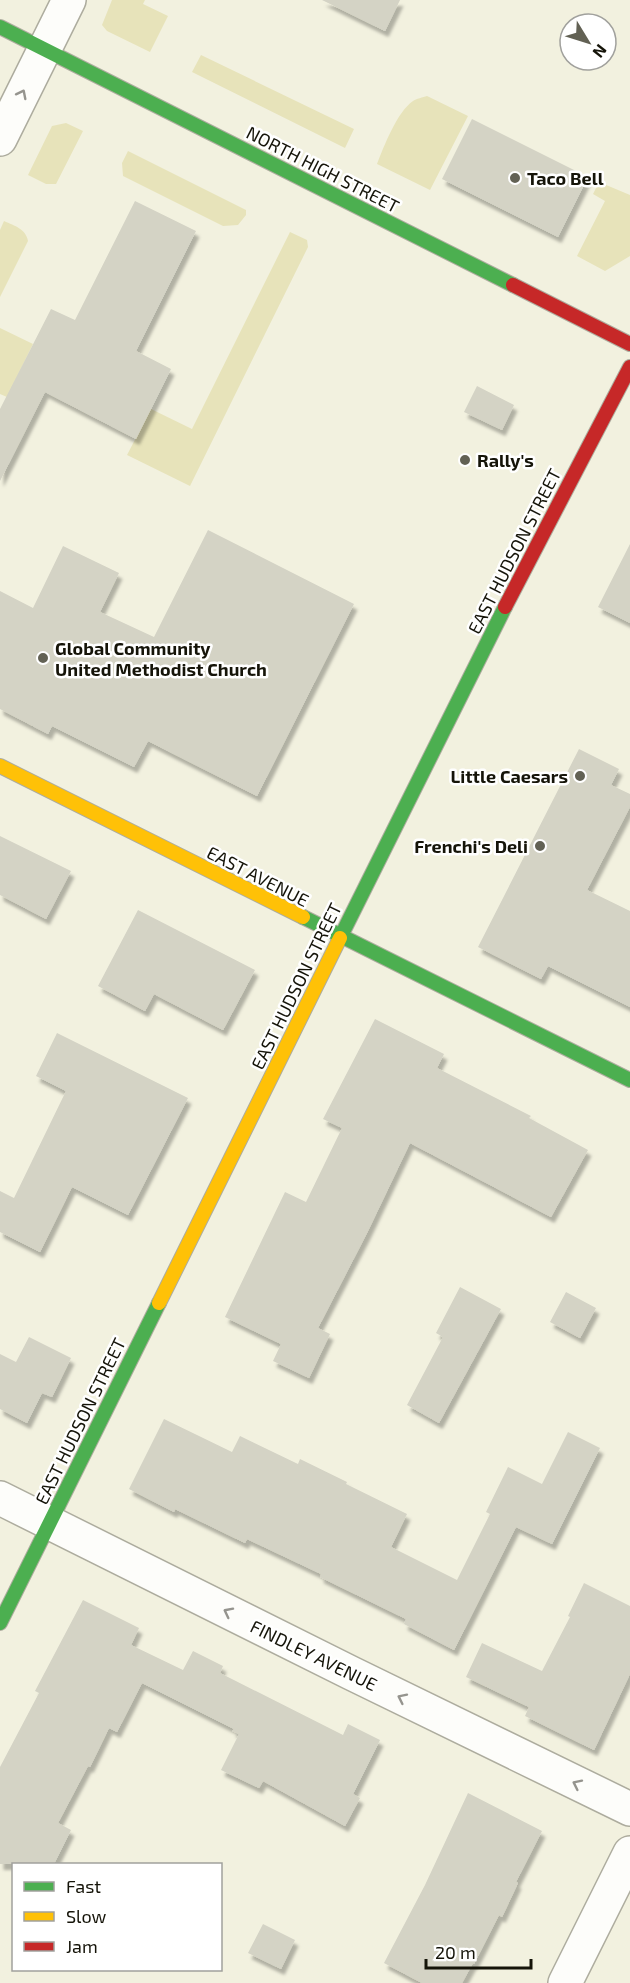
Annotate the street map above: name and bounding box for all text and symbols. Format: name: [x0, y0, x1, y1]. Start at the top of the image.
north arrow: [558, 12, 618, 72]
text: N: [589, 41, 611, 62]
one-way arrow: [15, 89, 27, 100]
street label: NORTH HIGH STREET: [243, 121, 404, 217]
place label: Taco Bell: [527, 167, 604, 189]
marker: Taco Bell: [508, 171, 522, 185]
place label: Rally's: [477, 449, 534, 471]
marker: Rally's: [458, 453, 472, 467]
street label: EAST HUDSON STREET: [463, 464, 565, 637]
place label: Global Community United Methodist Church: [55, 637, 267, 680]
marker: Global Community United Methodist Church: [36, 651, 50, 665]
place label: Little Caesars: [451, 765, 568, 787]
marker: Little Caesars: [573, 769, 587, 783]
place label: Frenchi's Deli: [414, 835, 528, 857]
marker: Frenchi's Deli: [533, 839, 547, 853]
street label: EAST AVENUE: [203, 841, 313, 911]
street label: EAST HUDSON STREET: [246, 899, 346, 1073]
street label: EAST HUDSON STREET: [30, 1334, 130, 1508]
one-way arrow: [223, 1607, 234, 1619]
street label: FINDLEY AVENUE: [247, 1615, 381, 1695]
one-way arrow: [398, 1694, 409, 1706]
one-way arrow: [573, 1779, 584, 1791]
legend: [12, 1863, 222, 1971]
text: Fast: [66, 1875, 101, 1897]
text: Slow: [66, 1905, 107, 1927]
scale bar: [426, 1932, 531, 1970]
text: Jam: [66, 1935, 98, 1957]
text: 20 m: [435, 1941, 476, 1963]

